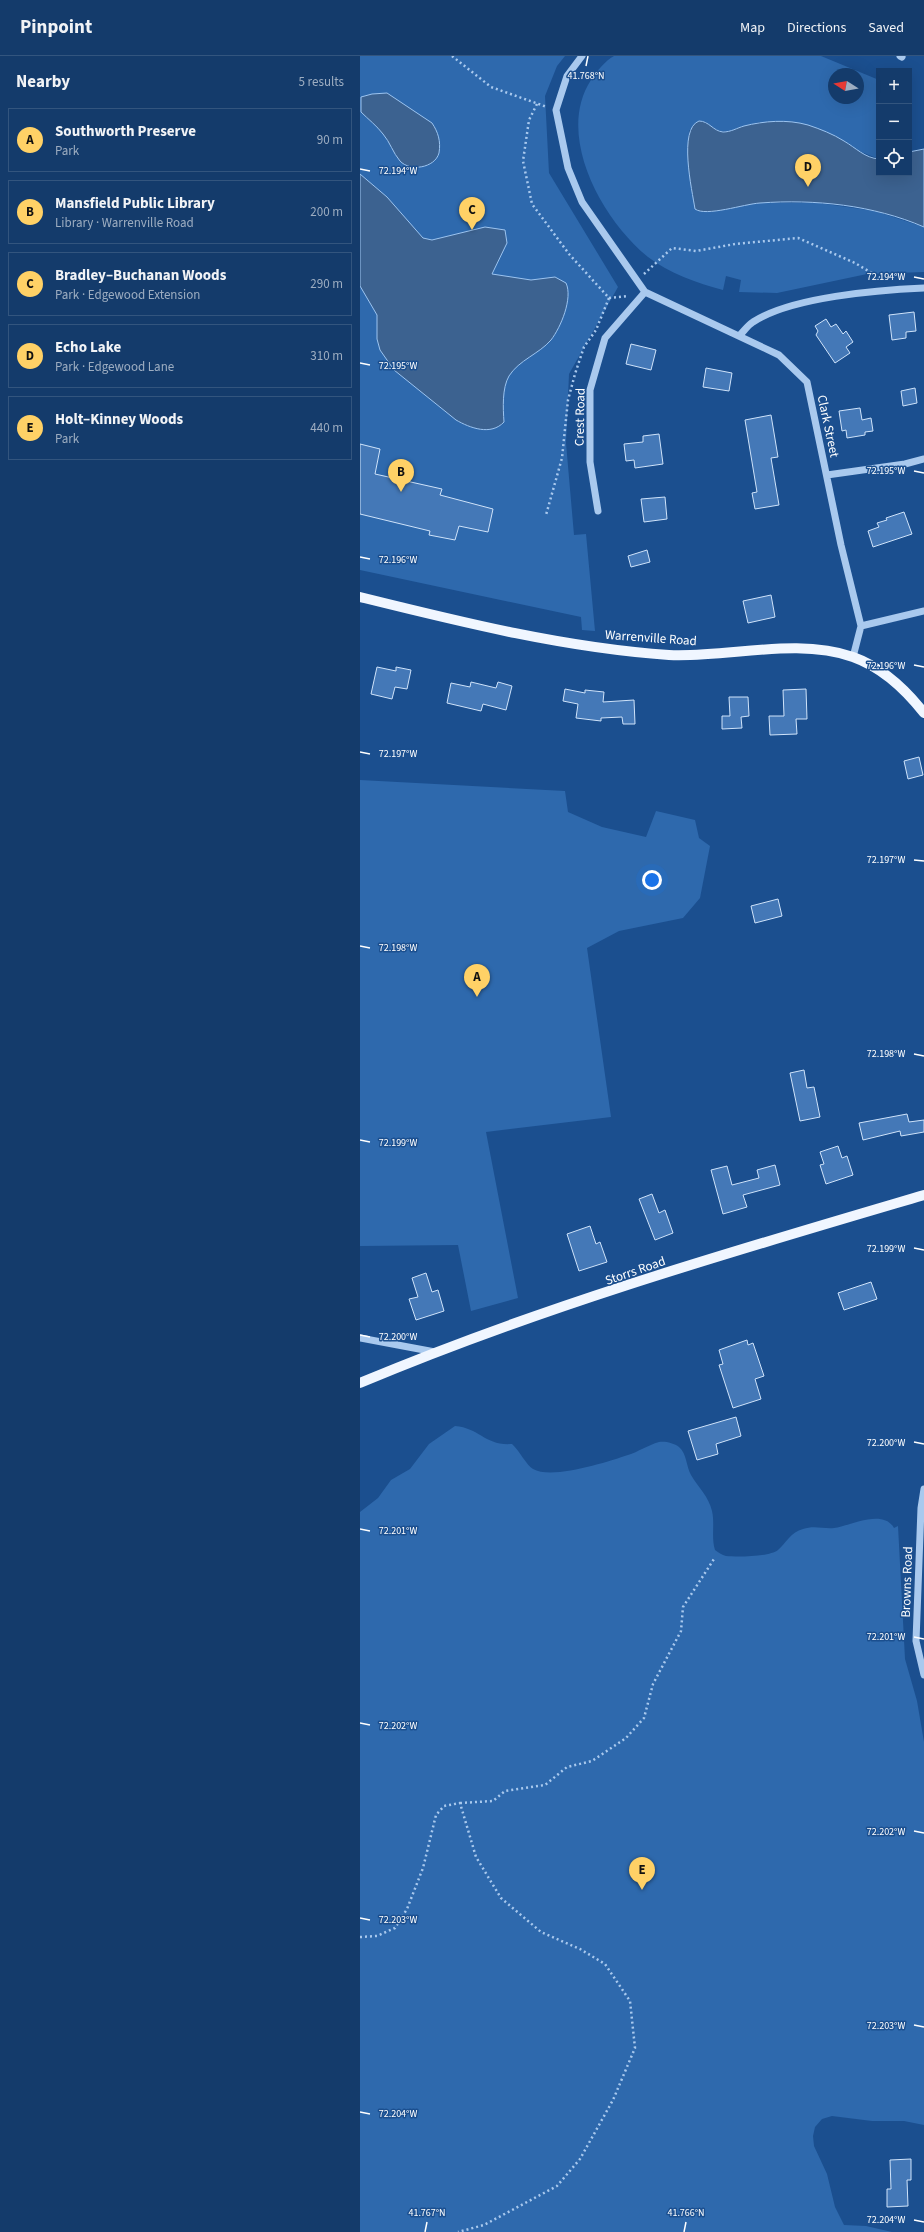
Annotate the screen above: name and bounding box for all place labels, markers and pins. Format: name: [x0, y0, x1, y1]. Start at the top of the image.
pin: D: [795, 154, 821, 187]
pin: C: [459, 197, 485, 230]
pin: B: [388, 459, 414, 492]
pin: A: [464, 964, 490, 997]
pin: E: [629, 1857, 655, 1890]

